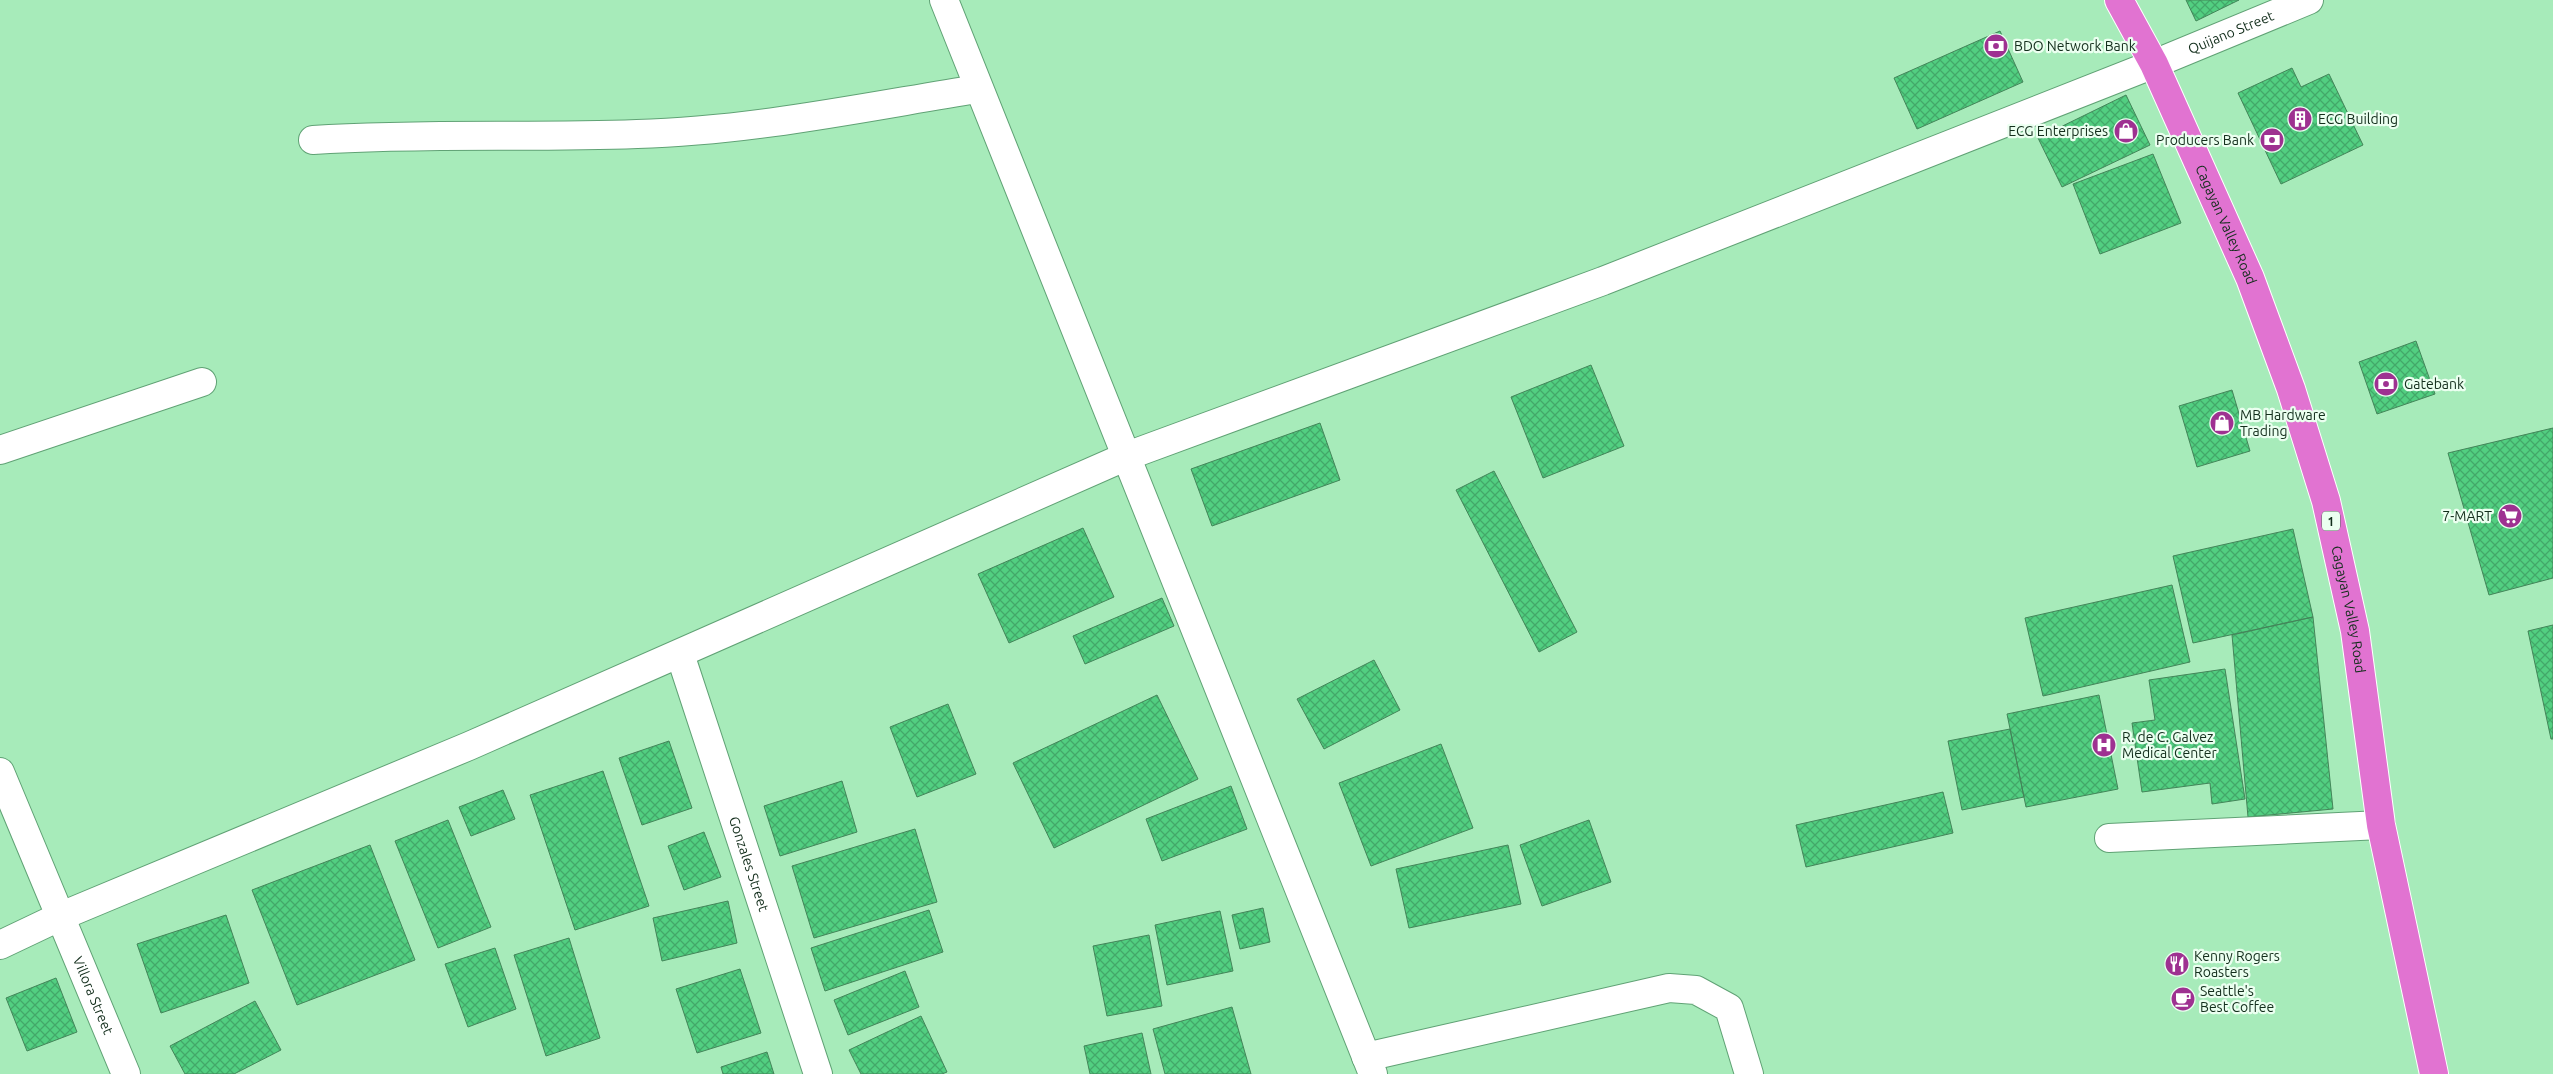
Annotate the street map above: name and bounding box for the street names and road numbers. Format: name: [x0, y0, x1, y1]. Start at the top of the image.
street label: Quijano Street: [2185, 7, 2277, 57]
street label: Cagayan Valley Road: [2192, 162, 2260, 287]
road number: 1: [2322, 512, 2340, 530]
street label: Cagayan Valley Road: [2328, 544, 2369, 674]
street label: Gonzales Street: [726, 814, 772, 914]
street label: Villora Street: [70, 954, 117, 1037]

